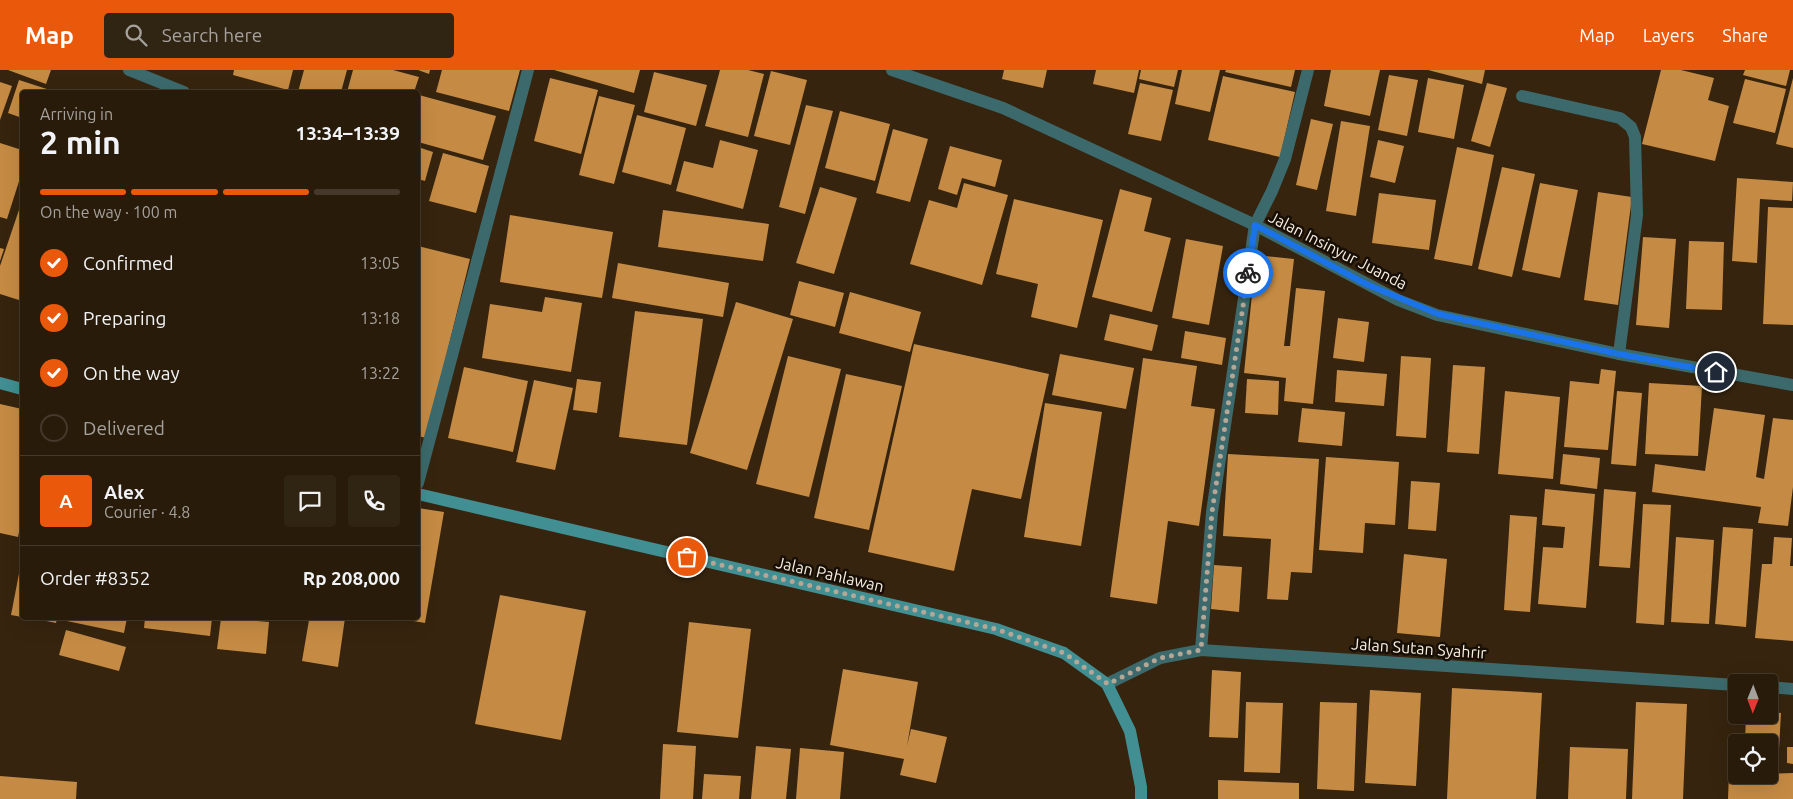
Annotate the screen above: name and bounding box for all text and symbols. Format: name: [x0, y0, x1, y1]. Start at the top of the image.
search box: [104, 13, 454, 58]
icon: search: [122, 21, 150, 49]
text: Map: [25, 22, 74, 49]
text: Search here: [162, 24, 262, 46]
text: Map: [1579, 25, 1615, 45]
text: Layers: [1643, 25, 1694, 45]
text: Share: [1722, 25, 1768, 45]
text: Arriving in: [40, 105, 113, 123]
text: 13:34–13:39: [295, 122, 400, 144]
text: 2 min: [40, 124, 121, 160]
text: On the way · 100 m: [40, 203, 177, 221]
street label: Jalan Insinyur Juanda: [1266, 207, 1410, 293]
courier: [1223, 248, 1273, 298]
icon: check: [40, 249, 68, 277]
text: Confirmed: [83, 252, 174, 274]
text: 13:05: [360, 254, 400, 272]
icon: bike: [1234, 259, 1262, 287]
icon: check: [40, 304, 68, 332]
text: Preparing: [83, 307, 167, 329]
text: 13:18: [360, 309, 400, 327]
pin: [1695, 351, 1737, 393]
icon: home: [1702, 358, 1730, 386]
icon: check: [40, 359, 68, 387]
text: On the way: [83, 362, 180, 384]
text: 13:22: [360, 364, 400, 382]
text: Delivered: [83, 417, 165, 439]
button: chat: [284, 475, 336, 527]
button: phone: [348, 475, 400, 527]
text: Alex: [104, 481, 144, 503]
text: A: [59, 490, 73, 512]
text: Courier · 4.8: [104, 503, 190, 521]
pin: [666, 536, 708, 578]
icon: bag: [673, 543, 701, 571]
street label: Jalan Pahlawan: [774, 553, 886, 595]
text: Order #8352: [40, 567, 150, 589]
text: Rp 208,000: [303, 567, 400, 589]
street label: Jalan Sutan Syahrir: [1351, 634, 1487, 662]
north arrow: [1728, 674, 1778, 724]
map controls: [1728, 674, 1778, 784]
button: locate: [1728, 734, 1778, 784]

